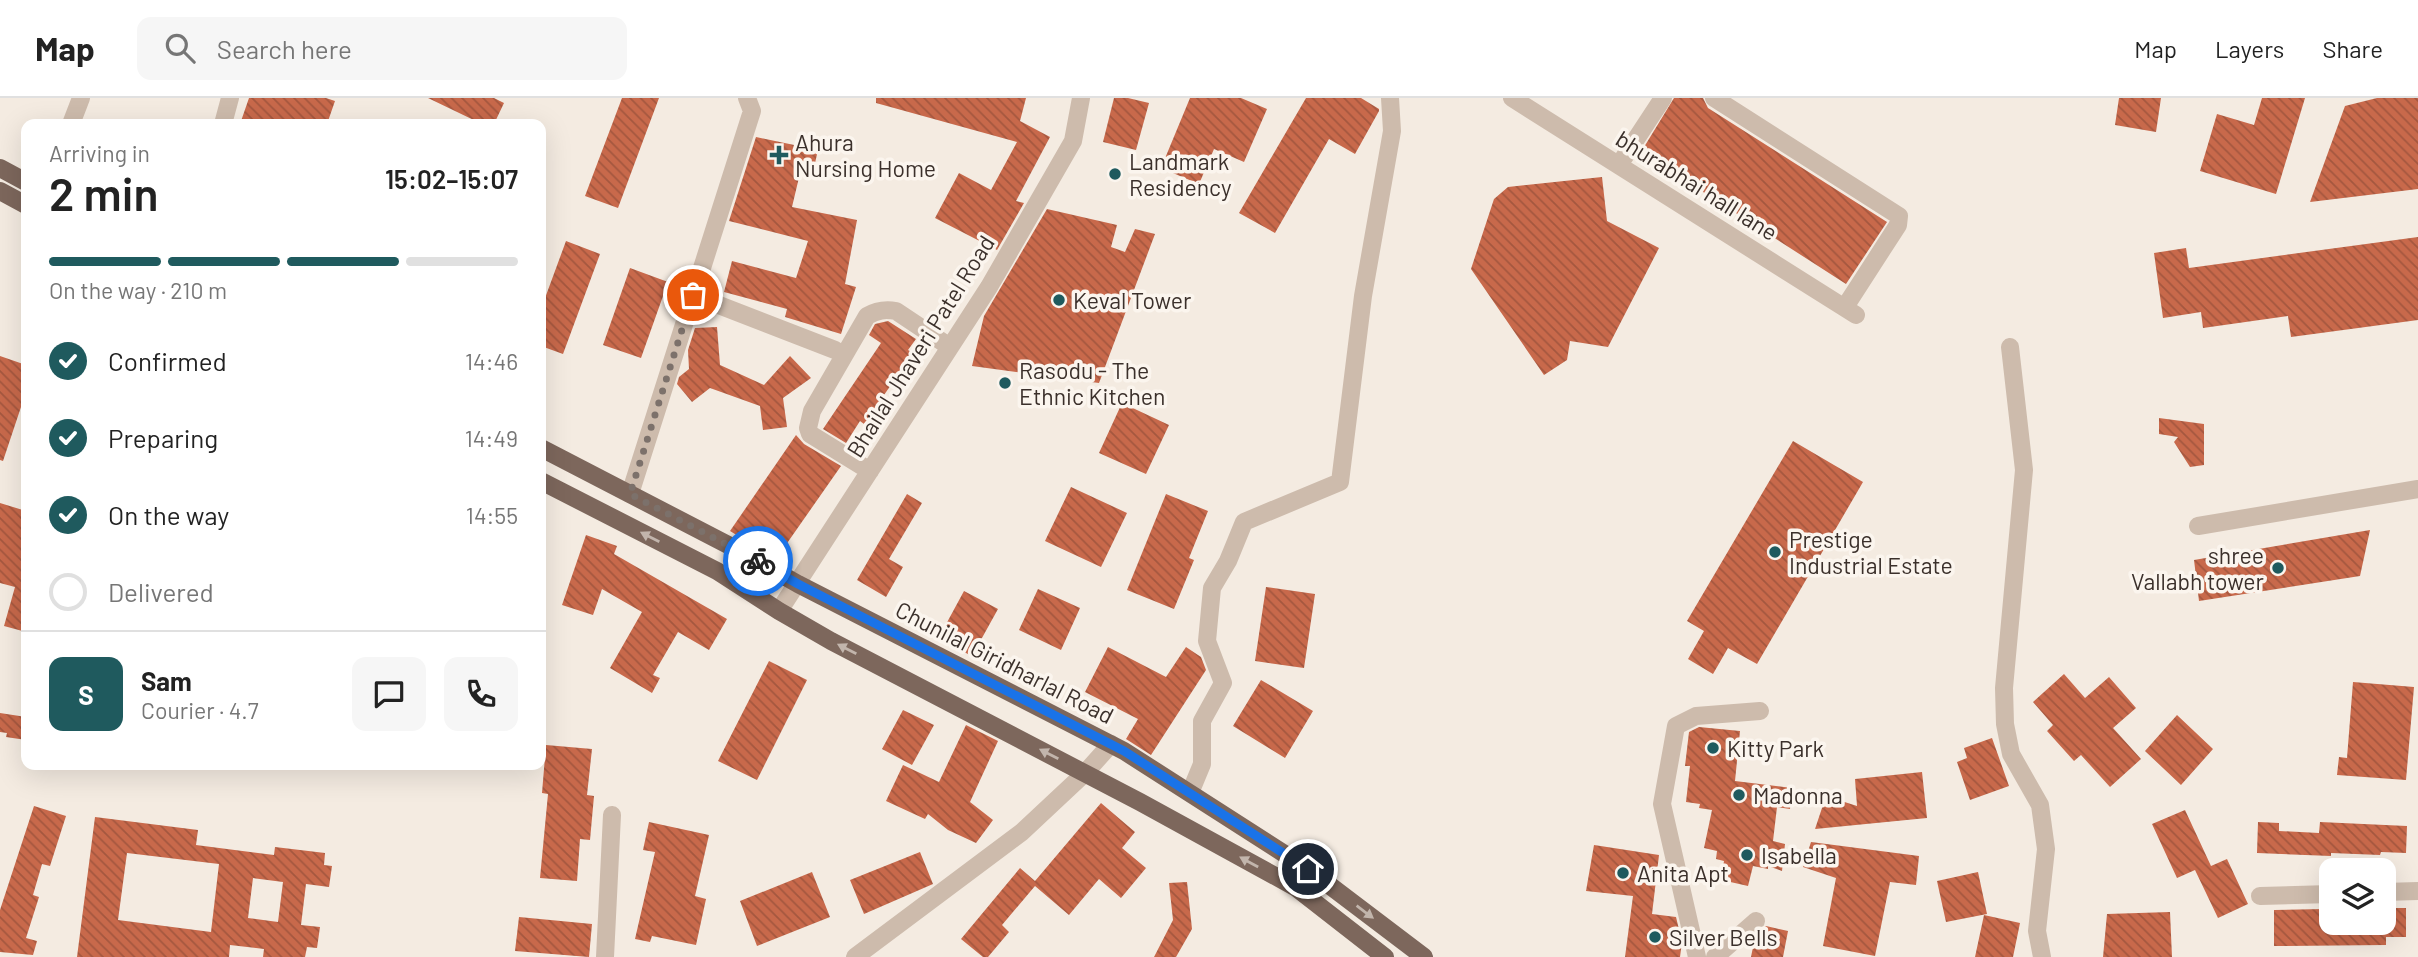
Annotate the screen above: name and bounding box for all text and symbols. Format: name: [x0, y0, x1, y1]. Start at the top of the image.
search box: [137, 17, 627, 80]
text: Map: [35, 28, 95, 68]
icon: search: [161, 29, 199, 67]
text: Search here: [217, 33, 352, 64]
text: Map: [2134, 34, 2177, 63]
text: Layers: [2215, 34, 2284, 63]
text: Share: [2322, 34, 2383, 63]
street label: bhurabhai hall lane: [1611, 124, 1783, 246]
place label: Ahura Nursing Home: [795, 128, 936, 182]
text: Arriving in: [49, 139, 150, 167]
marker: Ahura Nursing Home: [769, 145, 789, 165]
place label: Landmark Residency: [1129, 147, 1232, 201]
text: 15:02–15:07: [385, 163, 518, 194]
text: 2 min: [49, 165, 158, 220]
marker: Landmark Residency: [1107, 166, 1123, 182]
street label: Bhailal Jhaveri Patel Road: [840, 230, 1000, 462]
pin: [663, 265, 723, 325]
text: On the way · 210 m: [49, 276, 227, 304]
icon: bag: [674, 276, 712, 314]
place label: Keval Tower: [1073, 286, 1192, 314]
marker: Keval Tower: [1051, 292, 1067, 308]
icon: check: [49, 342, 87, 380]
text: Confirmed: [108, 345, 227, 376]
text: 14:46: [465, 347, 518, 375]
place label: Rasodu - The Ethnic Kitchen: [1019, 356, 1165, 410]
marker: Rasodu - The Ethnic Kitchen: [997, 375, 1013, 391]
icon: check: [49, 419, 87, 457]
text: Preparing: [108, 422, 218, 453]
text: 14:49: [465, 424, 518, 452]
icon: check: [49, 496, 87, 534]
text: On the way: [108, 499, 229, 530]
text: 14:55: [466, 501, 518, 529]
place label: Prestige Industrial Estate: [1789, 525, 1953, 579]
courier: [723, 526, 793, 596]
one-way arrow: [640, 531, 660, 542]
place label: shree Vallabh tower: [2131, 541, 2265, 595]
icon: bike: [739, 542, 777, 580]
marker: Prestige Industrial Estate: [1767, 544, 1783, 560]
marker: shree Vallabh tower: [2270, 560, 2286, 576]
text: Delivered: [108, 576, 214, 607]
street label: Chunilal Giridharlal Road: [891, 595, 1119, 729]
one-way arrow: [837, 643, 857, 655]
button: chat: [352, 657, 426, 731]
button: phone: [444, 657, 518, 731]
text: Sam: [141, 665, 192, 696]
text: S: [78, 679, 94, 710]
text: Courier · 4.7: [141, 696, 259, 724]
place label: Kitty Park: [1727, 734, 1824, 762]
marker: Kitty Park: [1705, 740, 1721, 756]
one-way arrow: [1039, 748, 1059, 760]
place label: Madonna: [1753, 781, 1843, 809]
marker: Madonna: [1731, 787, 1747, 803]
pin: [1278, 839, 1338, 899]
place label: Isabella: [1761, 841, 1837, 869]
marker: Isabella: [1739, 847, 1755, 863]
icon: home: [1289, 850, 1327, 888]
one-way arrow: [1240, 856, 1259, 868]
map controls: [2319, 858, 2396, 935]
button: layers: [2319, 858, 2396, 935]
place label: Anita Apt: [1637, 859, 1729, 887]
marker: Anita Apt: [1615, 865, 1631, 881]
one-way arrow: [1355, 905, 1374, 919]
place label: Silver Bells: [1669, 923, 1778, 951]
marker: Silver Bells: [1647, 929, 1663, 945]

